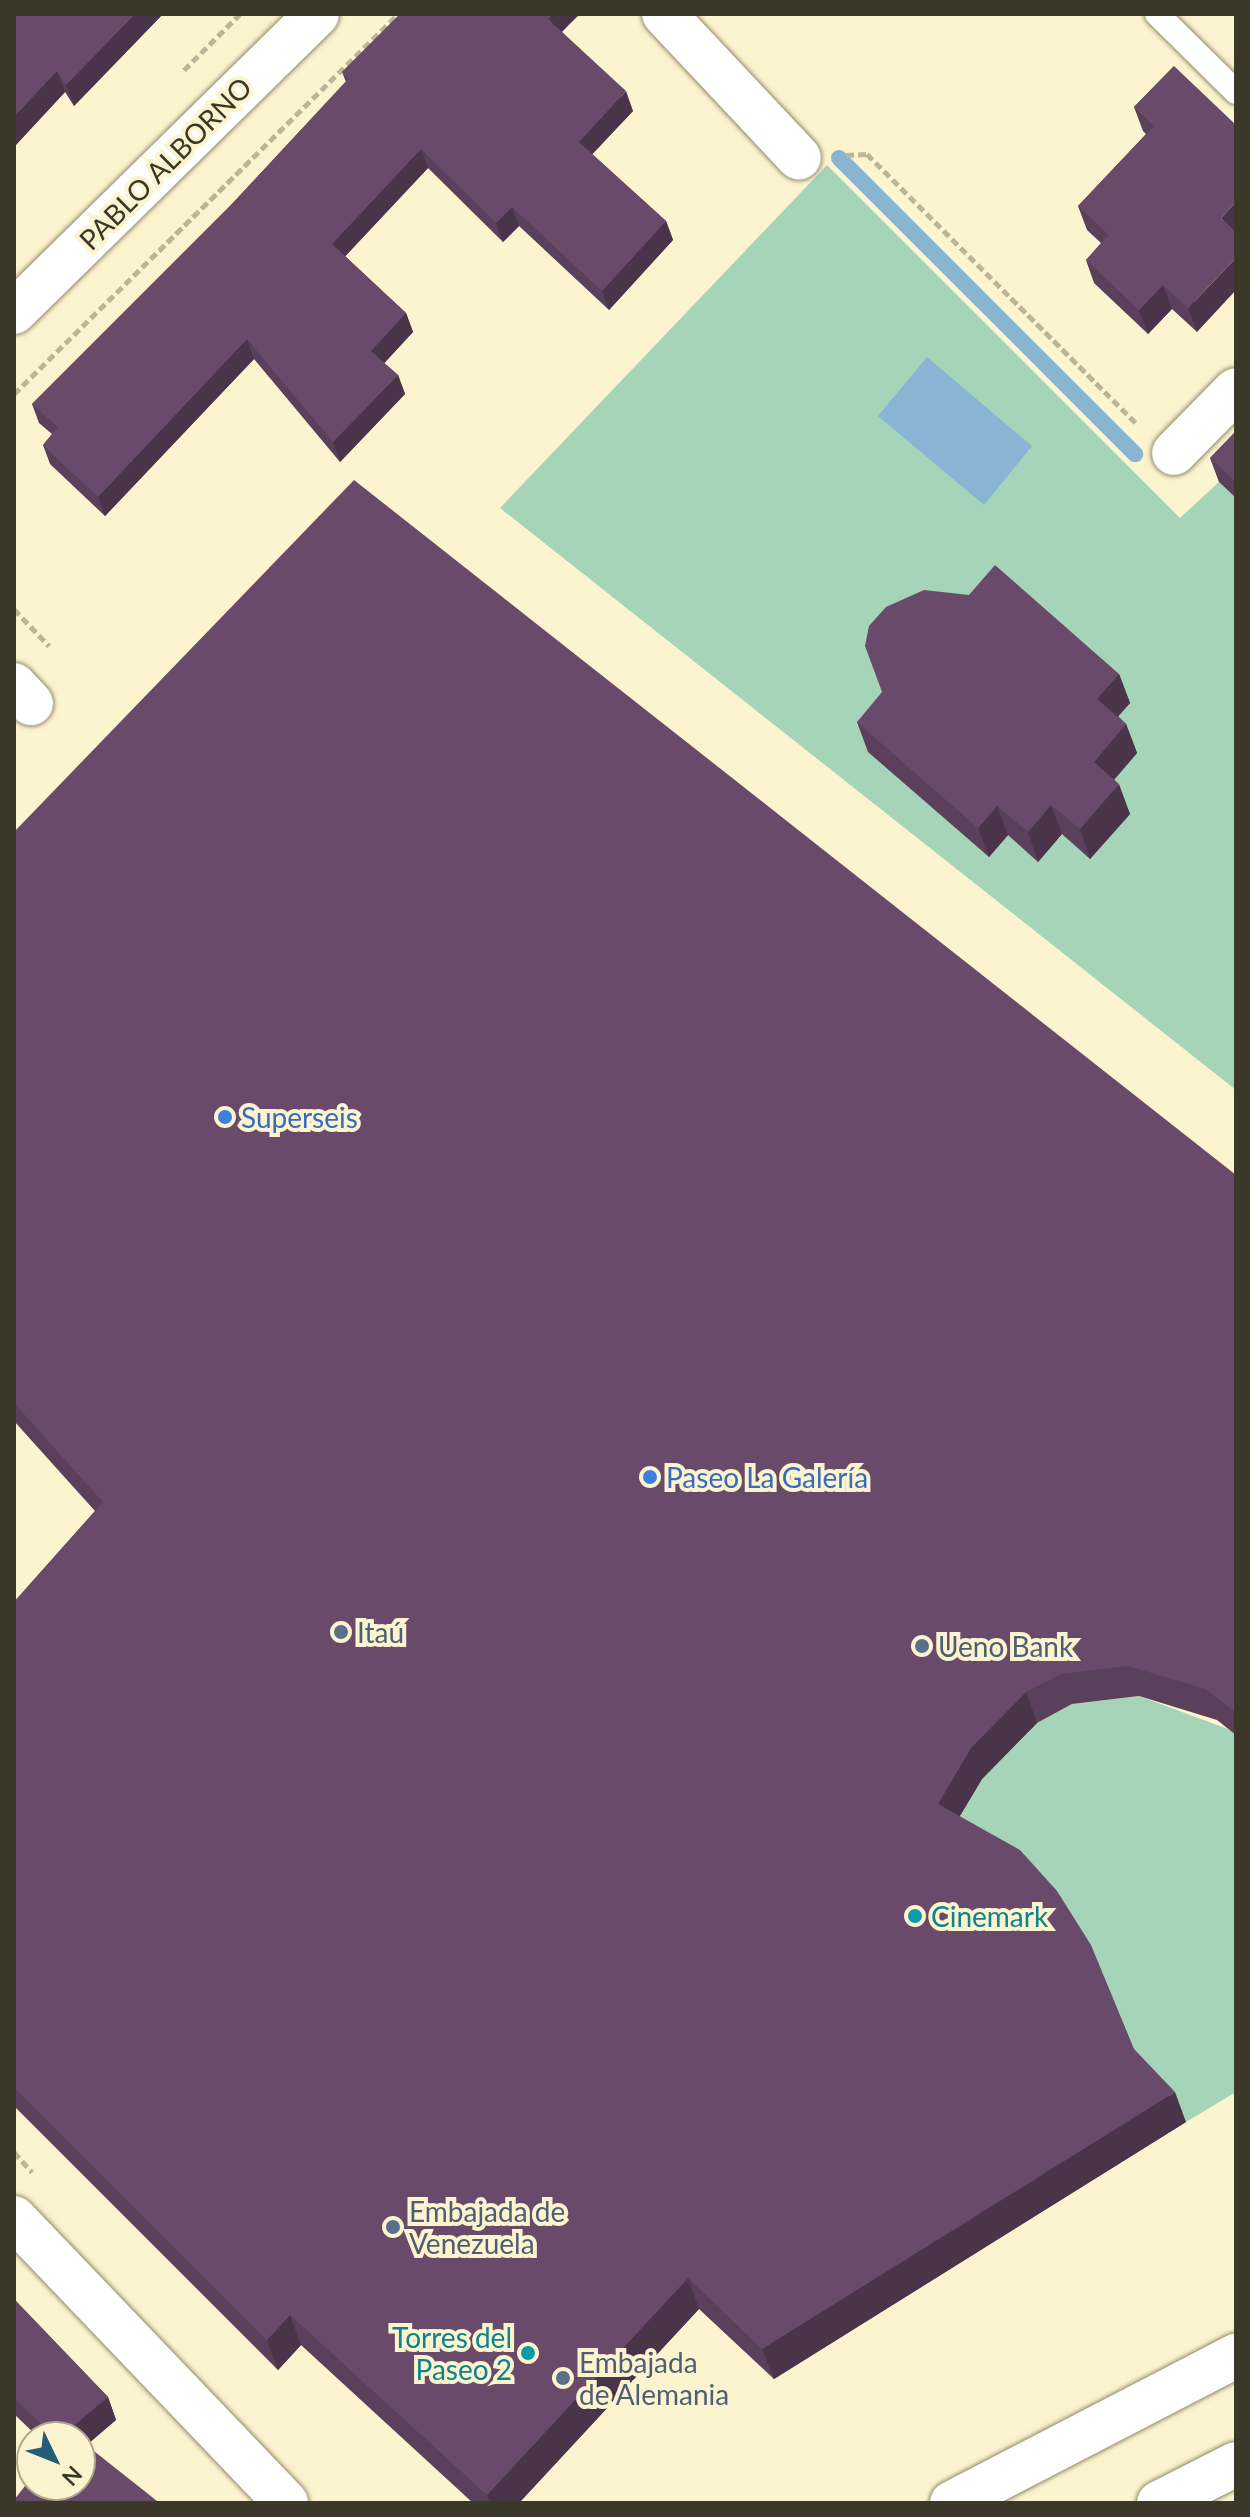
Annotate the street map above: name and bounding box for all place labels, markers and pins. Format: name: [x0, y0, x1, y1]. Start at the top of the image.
place label: Superseis: [241, 1100, 358, 1134]
marker: Superseis: [216, 1108, 234, 1126]
place label: Paseo La Galería: [666, 1460, 868, 1494]
marker: Paseo La Galería: [641, 1468, 659, 1486]
place label: Itaú: [357, 1615, 404, 1649]
marker: Itaú: [332, 1623, 350, 1641]
place label: Ueno Bank: [938, 1629, 1073, 1663]
marker: Ueno Bank: [913, 1637, 931, 1655]
place label: Cinemark: [931, 1899, 1048, 1933]
marker: Cinemark: [906, 1907, 924, 1925]
place label: Embajada de Venezuela: [409, 2194, 565, 2260]
marker: Embajada de Venezuela: [384, 2218, 402, 2236]
place label: Torres del Paseo 2: [392, 2320, 512, 2386]
marker: Torres del Paseo 2: [519, 2344, 537, 2362]
place label: Embajada de Alemania: [579, 2345, 730, 2411]
marker: Embajada de Alemania: [554, 2369, 572, 2387]

